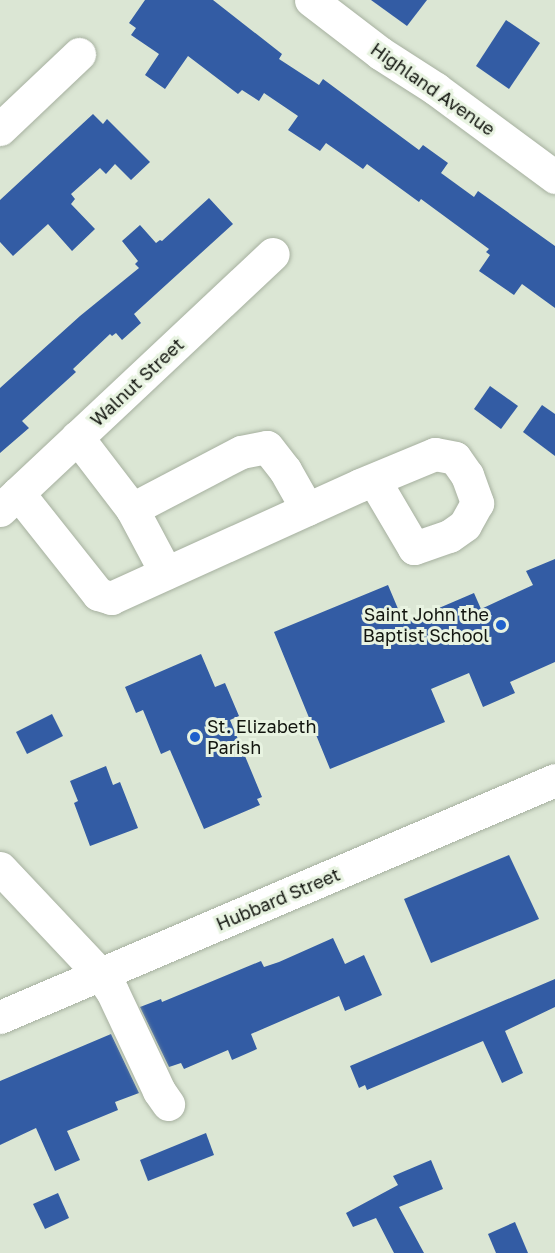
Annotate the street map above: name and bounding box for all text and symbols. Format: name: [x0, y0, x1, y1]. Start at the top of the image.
street label: Highland Avenue: [367, 38, 499, 140]
street label: Walnut Street: [86, 333, 188, 431]
place label: Saint John the Baptist School: [363, 604, 489, 646]
marker: Saint John the Baptist School: [494, 618, 508, 632]
place label: St. Elizabeth Parish: [207, 716, 316, 758]
marker: St. Elizabeth Parish: [188, 730, 202, 744]
street label: Hubbard Street: [213, 863, 343, 935]

